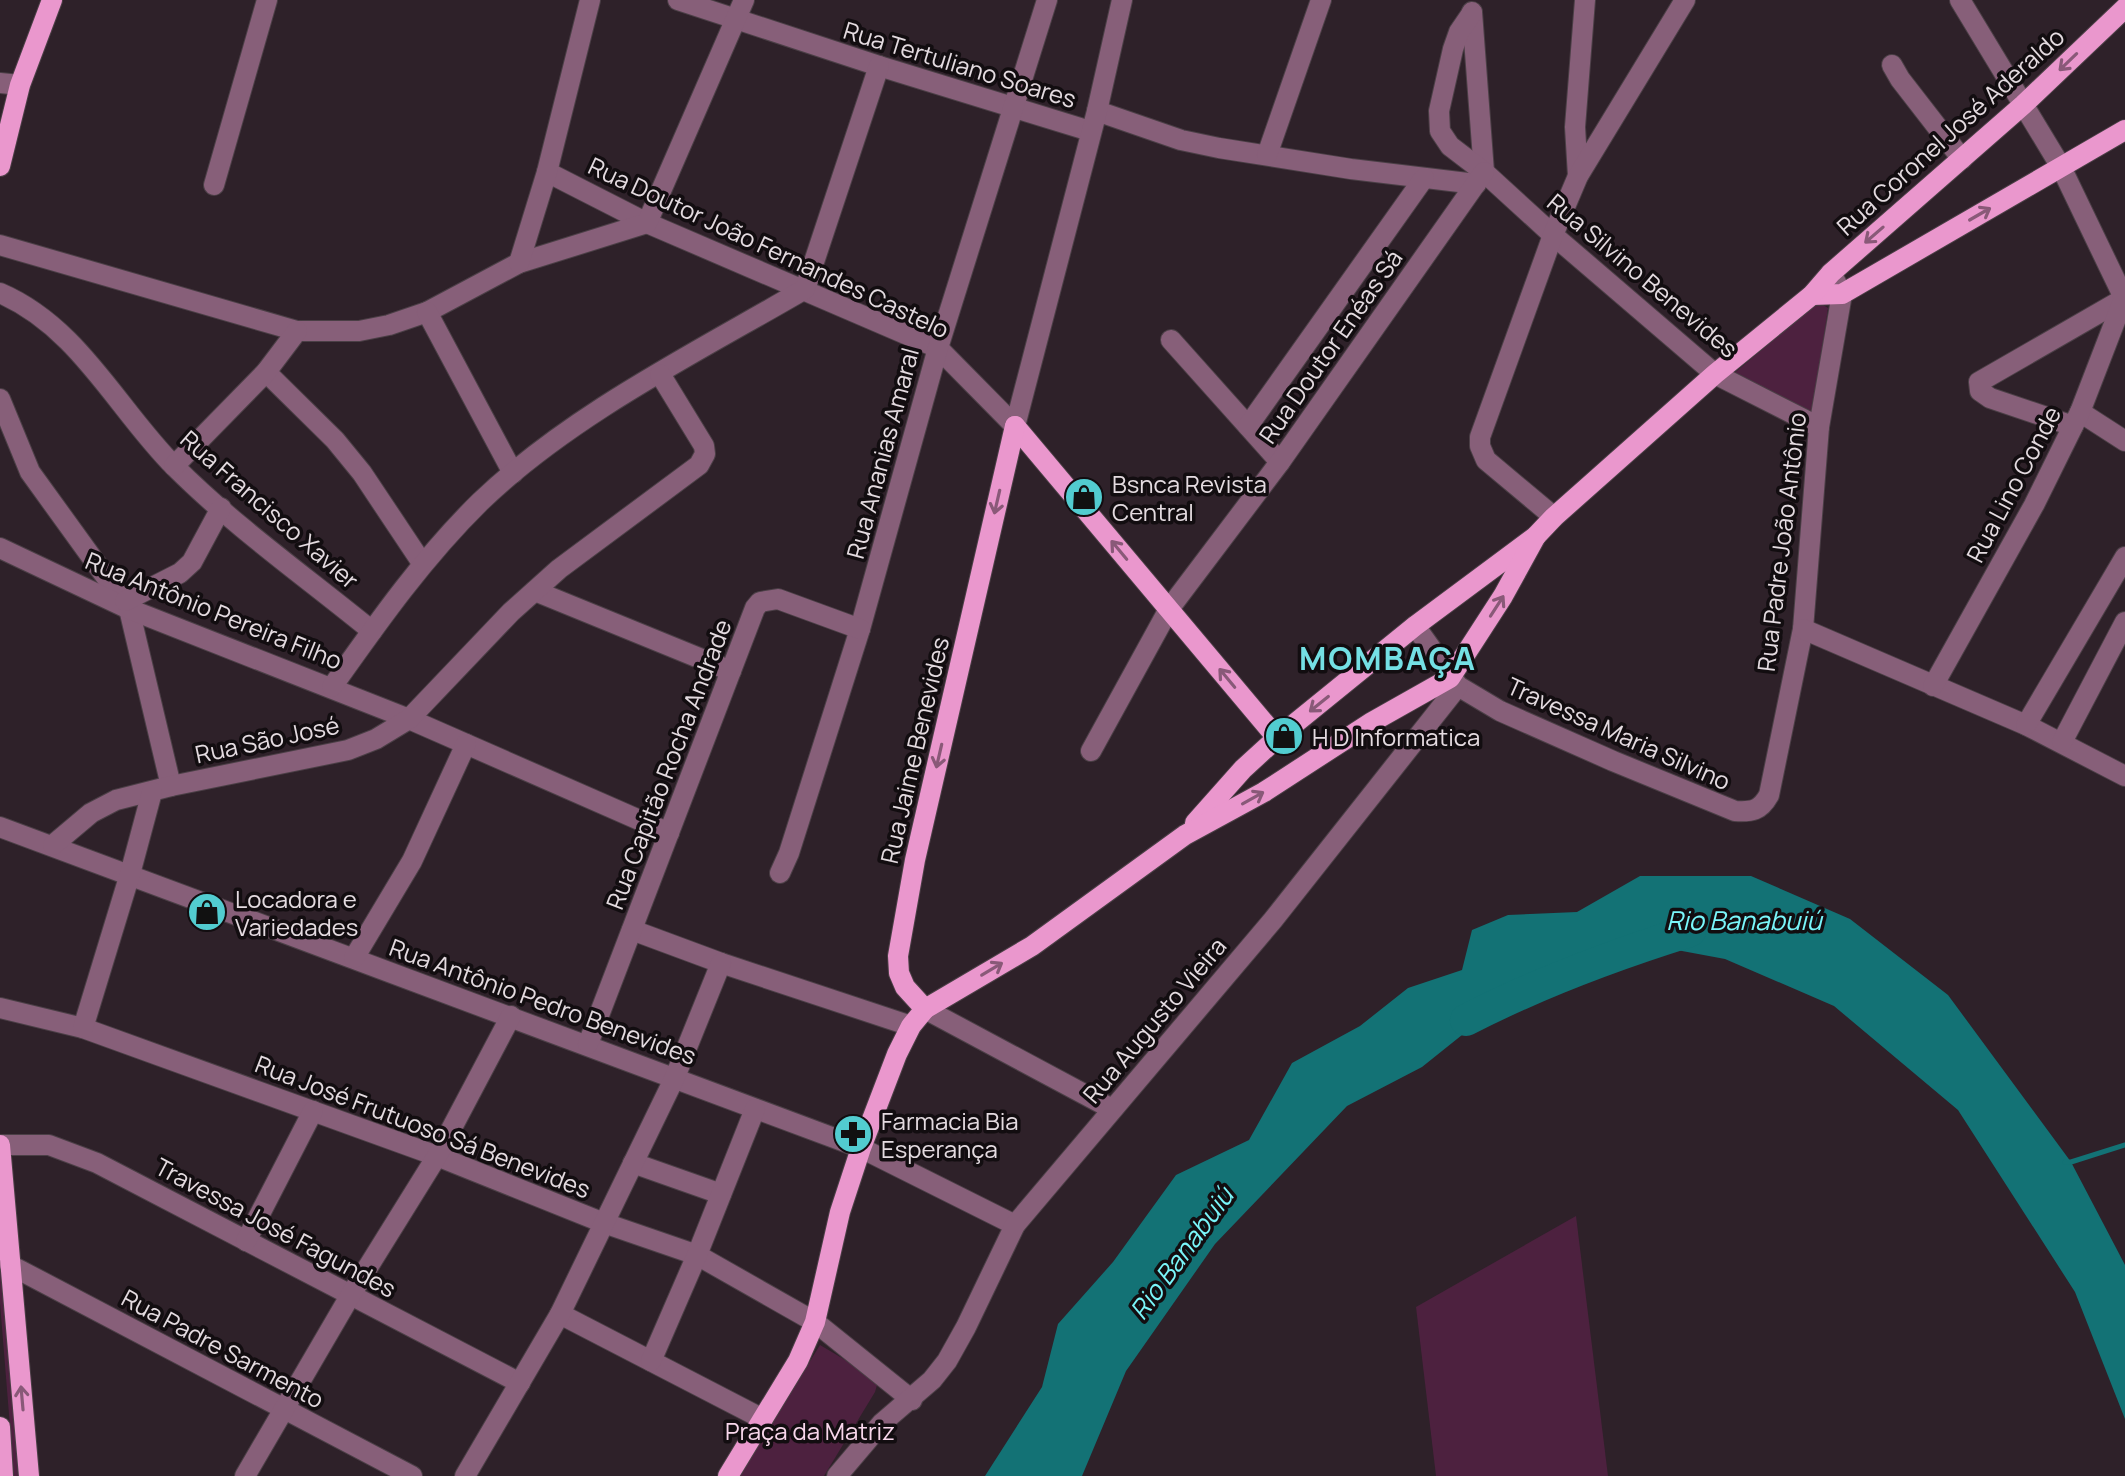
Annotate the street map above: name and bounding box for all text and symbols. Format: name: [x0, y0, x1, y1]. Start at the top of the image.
street label: Rua Tertuliano Soares: [840, 13, 1080, 115]
street label: Rua Coronel José Aderaldo: [1829, 20, 2071, 242]
one-way arrow: [2059, 52, 2079, 70]
street label: Rua Doutor João Fernandes Castelo: [583, 149, 955, 345]
street label: Rua Silvino Benevides: [1541, 185, 1745, 365]
one-way arrow: [1968, 206, 1991, 222]
one-way arrow: [1865, 226, 1885, 244]
street label: Rua Doutor Enéas Sá: [1251, 243, 1409, 449]
street label: Rua Ananias Amaral: [838, 344, 926, 562]
street label: Rua Lino Conde: [1958, 400, 2068, 568]
street label: Rua Padre João Antônio: [1749, 411, 1813, 673]
street label: Rua Francisco Xavier: [174, 422, 366, 596]
place label: Bsnca Revista Central: [1112, 467, 1267, 528]
shop icon: Bsnca Revista Central: [1063, 476, 1105, 518]
one-way arrow: [989, 489, 1004, 514]
one-way arrow: [1110, 540, 1128, 560]
street label: Rua Antônio Pereira Filho: [81, 543, 347, 677]
one-way arrow: [1489, 595, 1505, 618]
street label: Rua Capitão Rocha Andrade: [597, 614, 739, 914]
street label: Rua Jaime Benevides: [872, 634, 956, 866]
district label: MOMBAÇA: [1299, 636, 1477, 680]
one-way arrow: [1218, 669, 1236, 689]
street label: Travessa Maria Silvino: [1502, 669, 1736, 797]
one-way arrow: [1309, 695, 1330, 712]
street label: Rua São José: [192, 708, 342, 770]
shop icon: H D Informatica: [1263, 715, 1305, 757]
place label: H D Informatica: [1312, 720, 1480, 753]
one-way arrow: [931, 742, 946, 768]
one-way arrow: [1241, 790, 1265, 805]
place label: Locadora e Variedades: [235, 882, 358, 943]
shop icon: Locadora e Variedades: [186, 891, 228, 933]
water label: Rio Banabuiú: [1666, 902, 1824, 938]
street label: Rua Antônio Pedro Benevides: [385, 930, 701, 1072]
street label: Rua Augusto Vieira: [1075, 930, 1233, 1110]
one-way arrow: [980, 961, 1003, 977]
street label: Rua José Frutuoso Sá Benevides: [251, 1047, 595, 1205]
place label: Farmacia Bia Esperança: [881, 1104, 1019, 1165]
pharmacy icon: Farmacia Bia Esperança: [832, 1113, 874, 1155]
street label: Travessa José Fagundes: [150, 1149, 402, 1305]
water label: Rio Banabuiú: [1121, 1177, 1243, 1327]
street label: Rua Padre Sarmento: [116, 1281, 330, 1415]
one-way arrow: [14, 1385, 29, 1412]
park label: Praça da Matriz: [725, 1414, 895, 1447]

